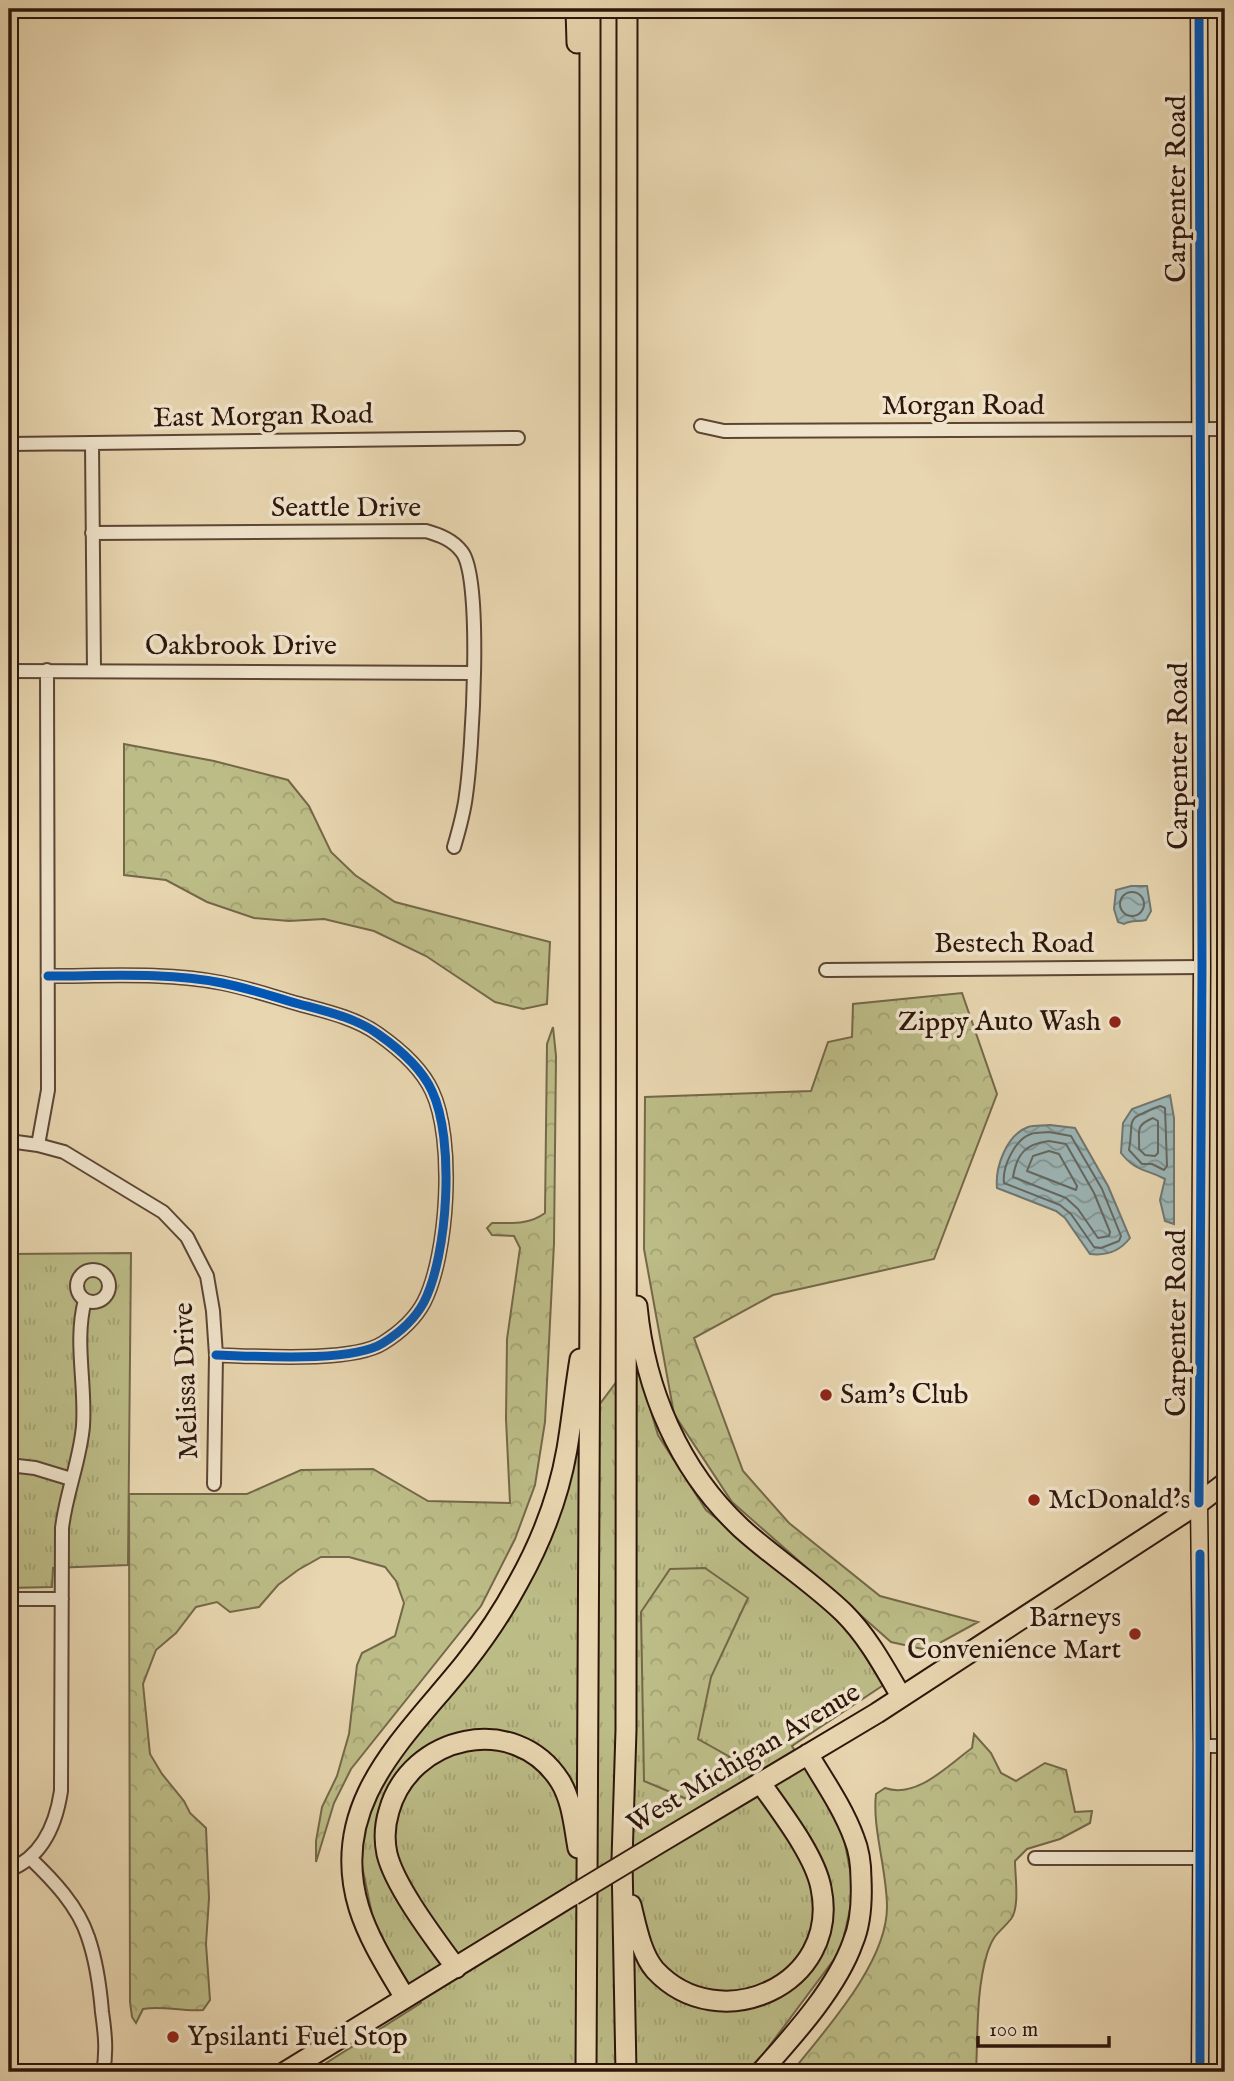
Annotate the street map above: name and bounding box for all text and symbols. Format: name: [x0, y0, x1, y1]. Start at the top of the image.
street label: Carpenter Road: [1160, 95, 1195, 283]
street label: Morgan Road: [882, 389, 1045, 424]
street label: East Morgan Road: [153, 398, 373, 436]
street label: Seattle Drive: [271, 491, 421, 526]
street label: Oakbrook Drive: [145, 629, 337, 664]
street label: Carpenter Road: [1162, 662, 1197, 850]
street label: Bestech Road: [934, 927, 1094, 962]
place label: Zippy Auto Wash: [898, 1005, 1101, 1040]
marker: Zippy Auto Wash: [1107, 1014, 1123, 1030]
street label: Carpenter Road: [1160, 1229, 1195, 1417]
street label: Melissa Drive: [167, 1302, 207, 1460]
place label: Sam's Club: [840, 1378, 969, 1413]
marker: Sam's Club: [818, 1387, 834, 1403]
place label: McDonald's: [1048, 1483, 1190, 1518]
marker: McDonald's: [1026, 1492, 1042, 1508]
place label: Barneys Convenience Mart: [907, 1601, 1121, 1668]
marker: Barneys Convenience Mart: [1127, 1626, 1143, 1642]
street label: West Michigan Avenue: [621, 1675, 867, 1842]
scale bar: [978, 2004, 1110, 2048]
text: 100 m: [989, 2017, 1038, 2044]
place label: Ypsilanti Fuel Stop: [187, 2020, 408, 2055]
marker: Ypsilanti Fuel Stop: [165, 2029, 181, 2045]

